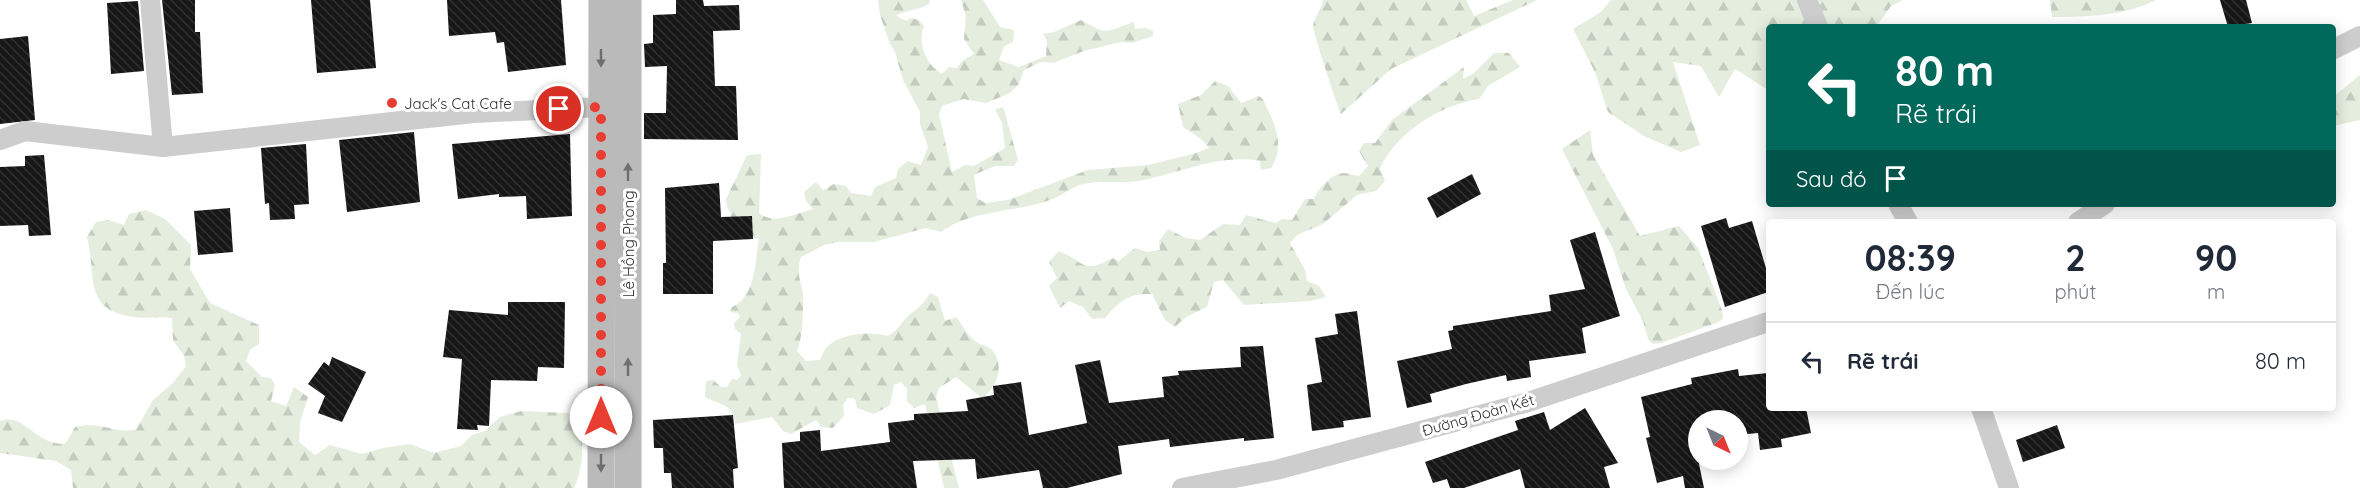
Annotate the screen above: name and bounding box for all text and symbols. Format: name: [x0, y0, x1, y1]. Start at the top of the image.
text: 80 m: [1895, 44, 1994, 97]
icon: left: [1796, 48, 1874, 126]
one-way arrow: [597, 49, 606, 68]
pin: [533, 83, 584, 134]
icon: arrive: [542, 92, 575, 125]
place label: Jack's Cat Cafe: [404, 94, 512, 113]
marker: Jack's Cat Cafe: [385, 96, 399, 110]
text: Rẽ trái: [1895, 96, 1977, 130]
one-way arrow: [623, 162, 633, 181]
icon: arrive: [1879, 162, 1912, 195]
text: Sau đó: [1796, 165, 1867, 193]
street label: Lê Hồng Phong: [619, 190, 638, 298]
text: 08:39: [1865, 235, 1956, 280]
text: 2: [2065, 235, 2086, 280]
text: 90: [2195, 235, 2237, 280]
text: Đến lúc: [1876, 279, 1945, 304]
text: phút: [2055, 279, 2096, 304]
text: m: [2207, 279, 2225, 304]
icon: left: [1796, 345, 1829, 378]
text: Rẽ trái: [1847, 347, 1918, 375]
text: 80 m: [2255, 347, 2306, 375]
one-way arrow: [623, 357, 633, 376]
position arrow: [569, 385, 633, 449]
street label: Đường Đoàn Kết: [1420, 390, 1536, 440]
north arrow: [1688, 410, 1748, 470]
map controls: [1688, 410, 1748, 470]
one-way arrow: [596, 454, 606, 473]

